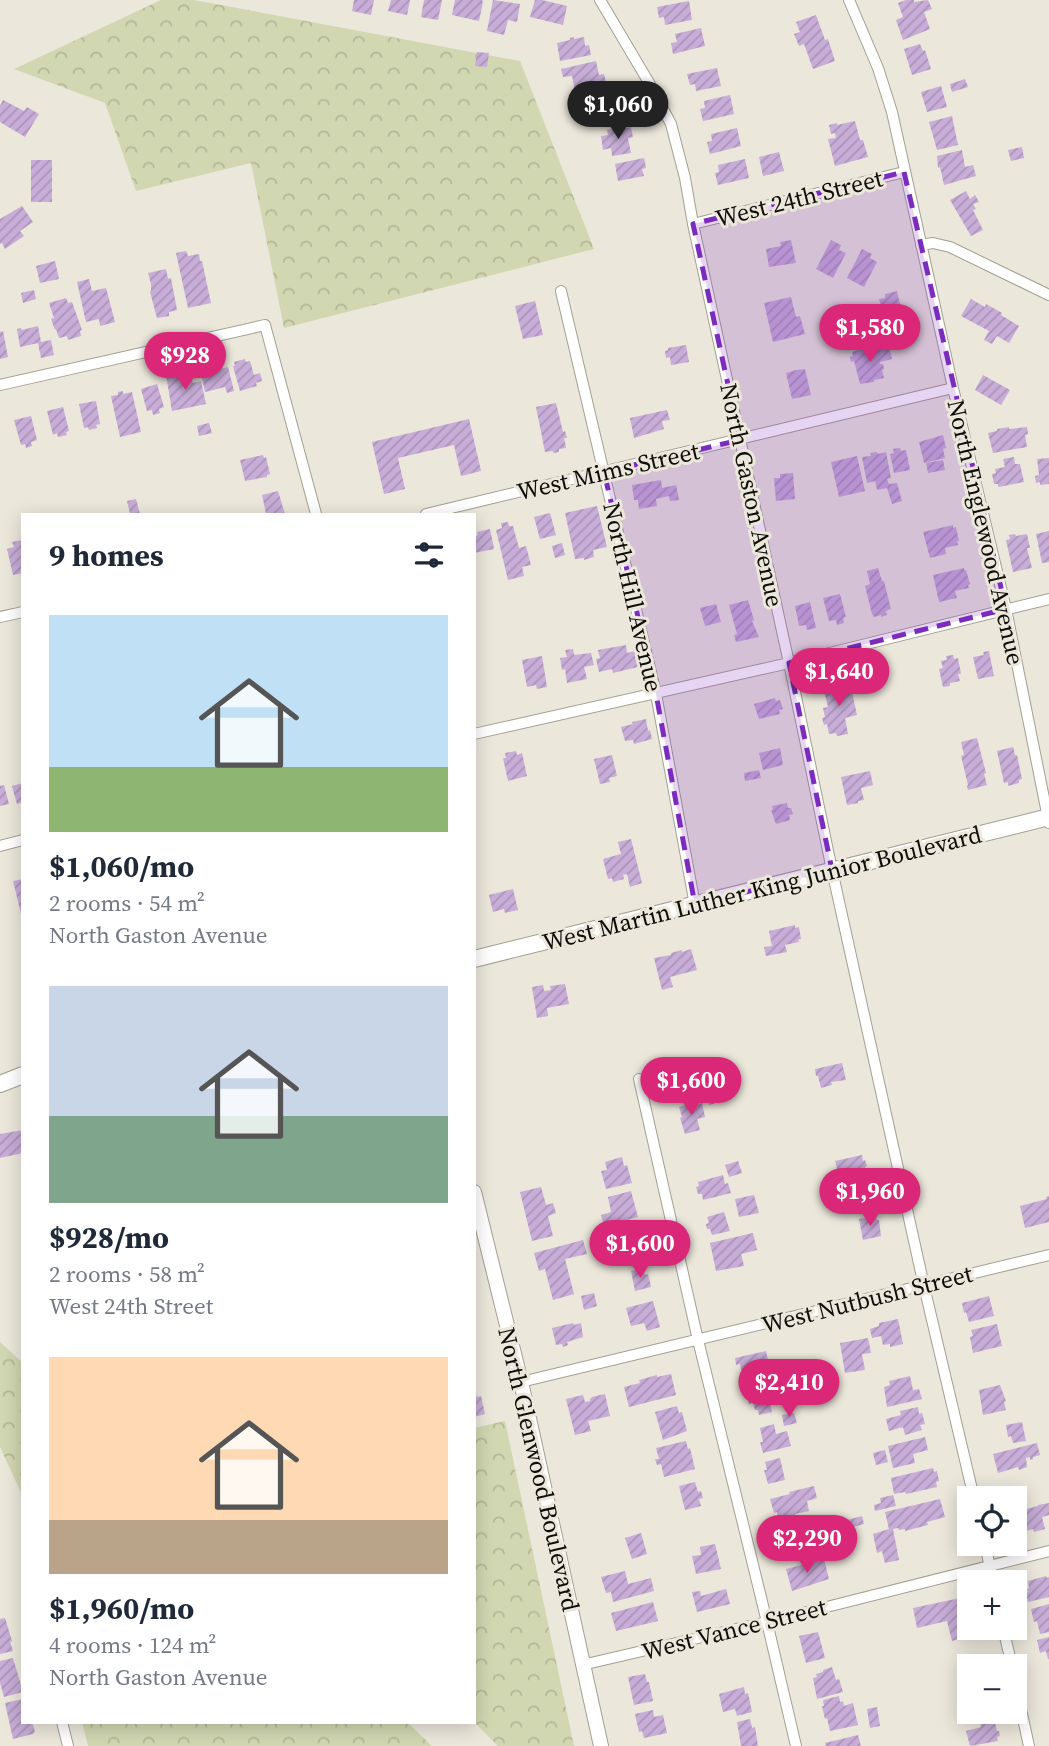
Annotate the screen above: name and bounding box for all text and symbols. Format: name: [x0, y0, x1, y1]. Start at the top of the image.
pin: $1,060: [561, 82, 675, 141]
text: $1,060: [583, 88, 653, 120]
street label: West 24th Street: [712, 161, 886, 235]
pin: $1,580: [813, 304, 927, 364]
text: $1,580: [835, 311, 905, 343]
pin: $928: [144, 332, 226, 392]
text: $928: [160, 339, 210, 371]
street label: North Gaston Avenue: [712, 380, 792, 610]
street label: North Englewood Avenue: [939, 396, 1033, 668]
street label: West Mims Street: [514, 434, 702, 508]
street label: North Hill Avenue: [595, 499, 671, 695]
text: 9 homes: [49, 535, 164, 576]
icon: filters: [410, 536, 448, 574]
pin: $1,640: [782, 648, 896, 708]
text: $1,640: [804, 655, 874, 687]
icon: home: [186, 660, 312, 786]
street label: West Martin Luther King Junior Boulevard: [539, 817, 985, 959]
text: $1,060/mo: [49, 846, 194, 887]
text: 2 rooms · 54 m²: [49, 887, 205, 919]
text: North Gaston Avenue: [49, 919, 267, 951]
icon: home: [186, 1031, 312, 1157]
pin: $1,600: [634, 1058, 748, 1117]
text: $1,600: [656, 1064, 726, 1096]
pin: $1,960: [813, 1168, 927, 1228]
text: $1,960: [835, 1175, 905, 1207]
text: $928/mo: [49, 1217, 169, 1258]
pin: $1,600: [583, 1220, 697, 1280]
text: $1,600: [605, 1227, 675, 1259]
street label: West Nutbush Street: [758, 1257, 976, 1341]
text: 2 rooms · 58 m²: [49, 1258, 205, 1290]
text: West 24th Street: [49, 1290, 213, 1322]
street label: North Glenwood Boulevard: [490, 1324, 588, 1615]
pin: $2,410: [732, 1360, 846, 1419]
text: $2,410: [754, 1366, 824, 1398]
icon: home: [186, 1402, 312, 1528]
map controls: [957, 1486, 1027, 1724]
button: locate: [957, 1486, 1027, 1556]
pin: $2,290: [750, 1516, 864, 1575]
text: $2,290: [772, 1522, 842, 1554]
button: +: [957, 1570, 1027, 1640]
text: $1,960/mo: [49, 1588, 194, 1629]
street label: West Vance Street: [638, 1590, 830, 1668]
text: 4 rooms · 124 m²: [49, 1629, 216, 1661]
button: −: [957, 1654, 1027, 1724]
text: North Gaston Avenue: [49, 1661, 267, 1693]

